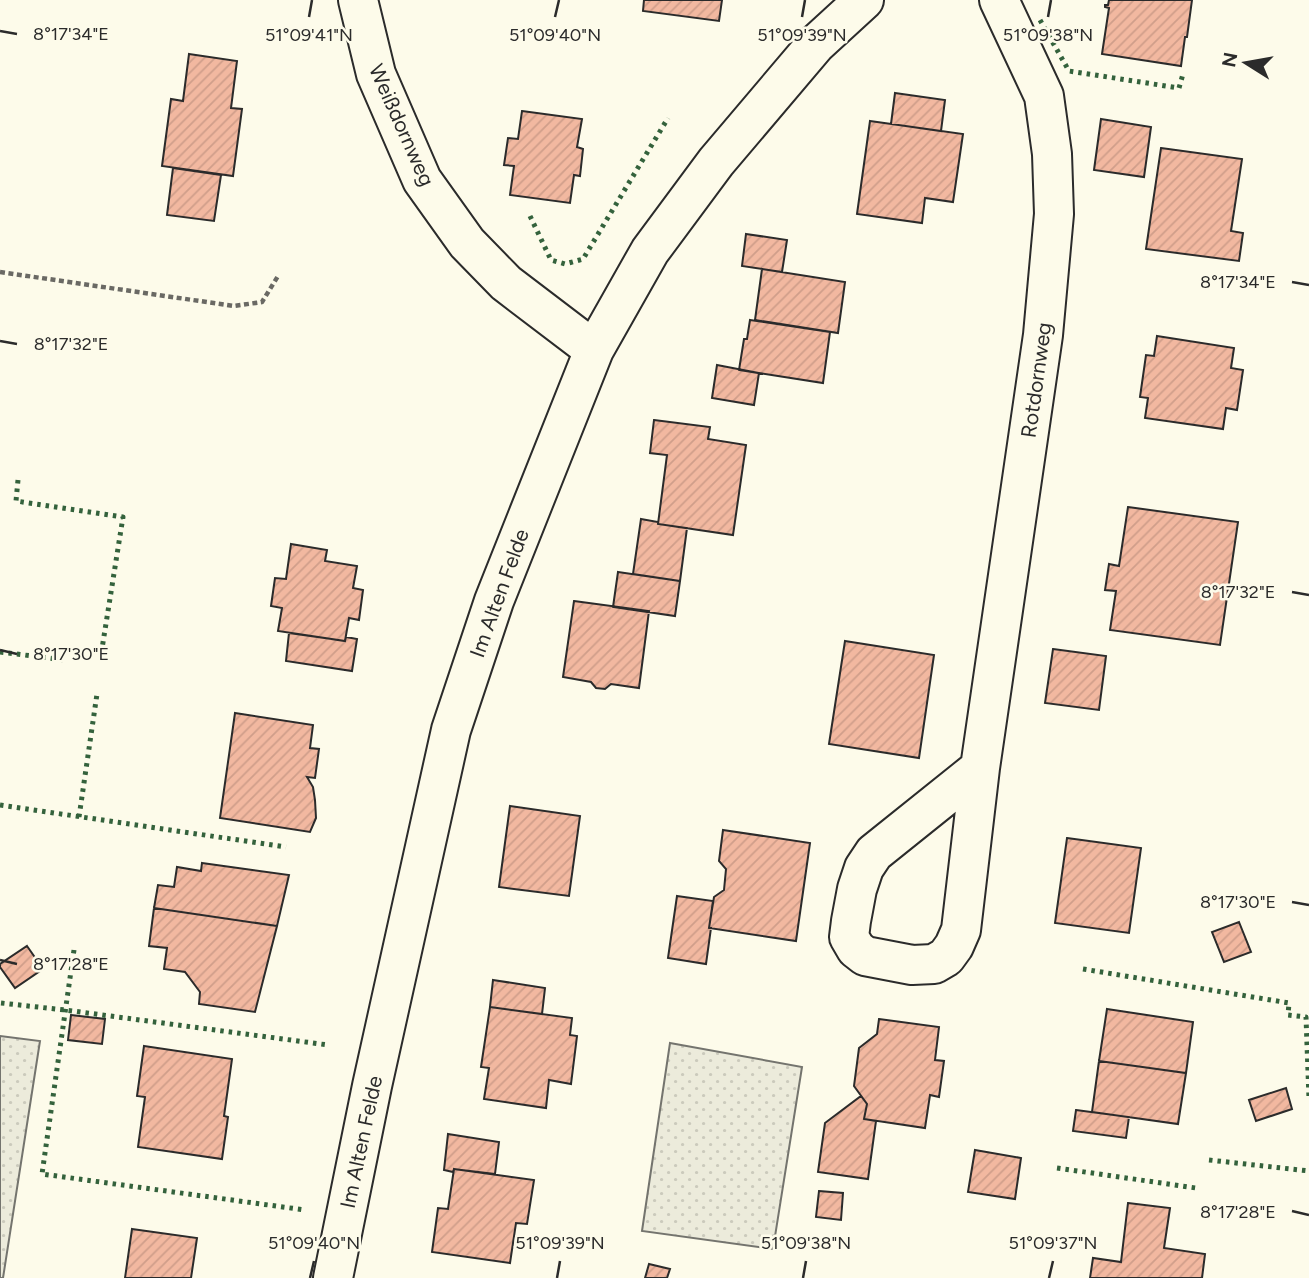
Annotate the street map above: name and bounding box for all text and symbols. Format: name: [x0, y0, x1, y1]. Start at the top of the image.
text: 8°17'34"E: [33, 23, 109, 45]
text: 51°09'41"N: [265, 24, 353, 46]
text: 51°09'40"N: [509, 24, 601, 46]
text: 51°09'39"N: [757, 24, 847, 46]
text: 51°09'38"N: [1003, 24, 1093, 46]
north arrow: [1211, 28, 1281, 98]
text: N: [1217, 50, 1242, 69]
street label: Weißdornweg: [364, 60, 440, 190]
text: 8°17'34"E: [1200, 271, 1276, 293]
street label: Rotdornweg: [1016, 321, 1056, 439]
text: 8°17'32"E: [34, 333, 108, 355]
street label: Im Alten Felde: [464, 525, 534, 661]
text: 8°17'32"E: [1201, 581, 1275, 603]
text: 8°17'30"E: [33, 643, 109, 665]
text: 8°17'30"E: [1200, 891, 1276, 913]
text: 8°17'28"E: [33, 953, 109, 975]
street label: Im Alten Felde: [335, 1073, 387, 1211]
text: 8°17'28"E: [1200, 1201, 1276, 1223]
text: 51°09'40"N: [268, 1232, 360, 1254]
text: 51°09'39"N: [515, 1232, 605, 1254]
text: 51°09'38"N: [761, 1232, 851, 1254]
text: 51°09'37"N: [1009, 1232, 1097, 1254]

